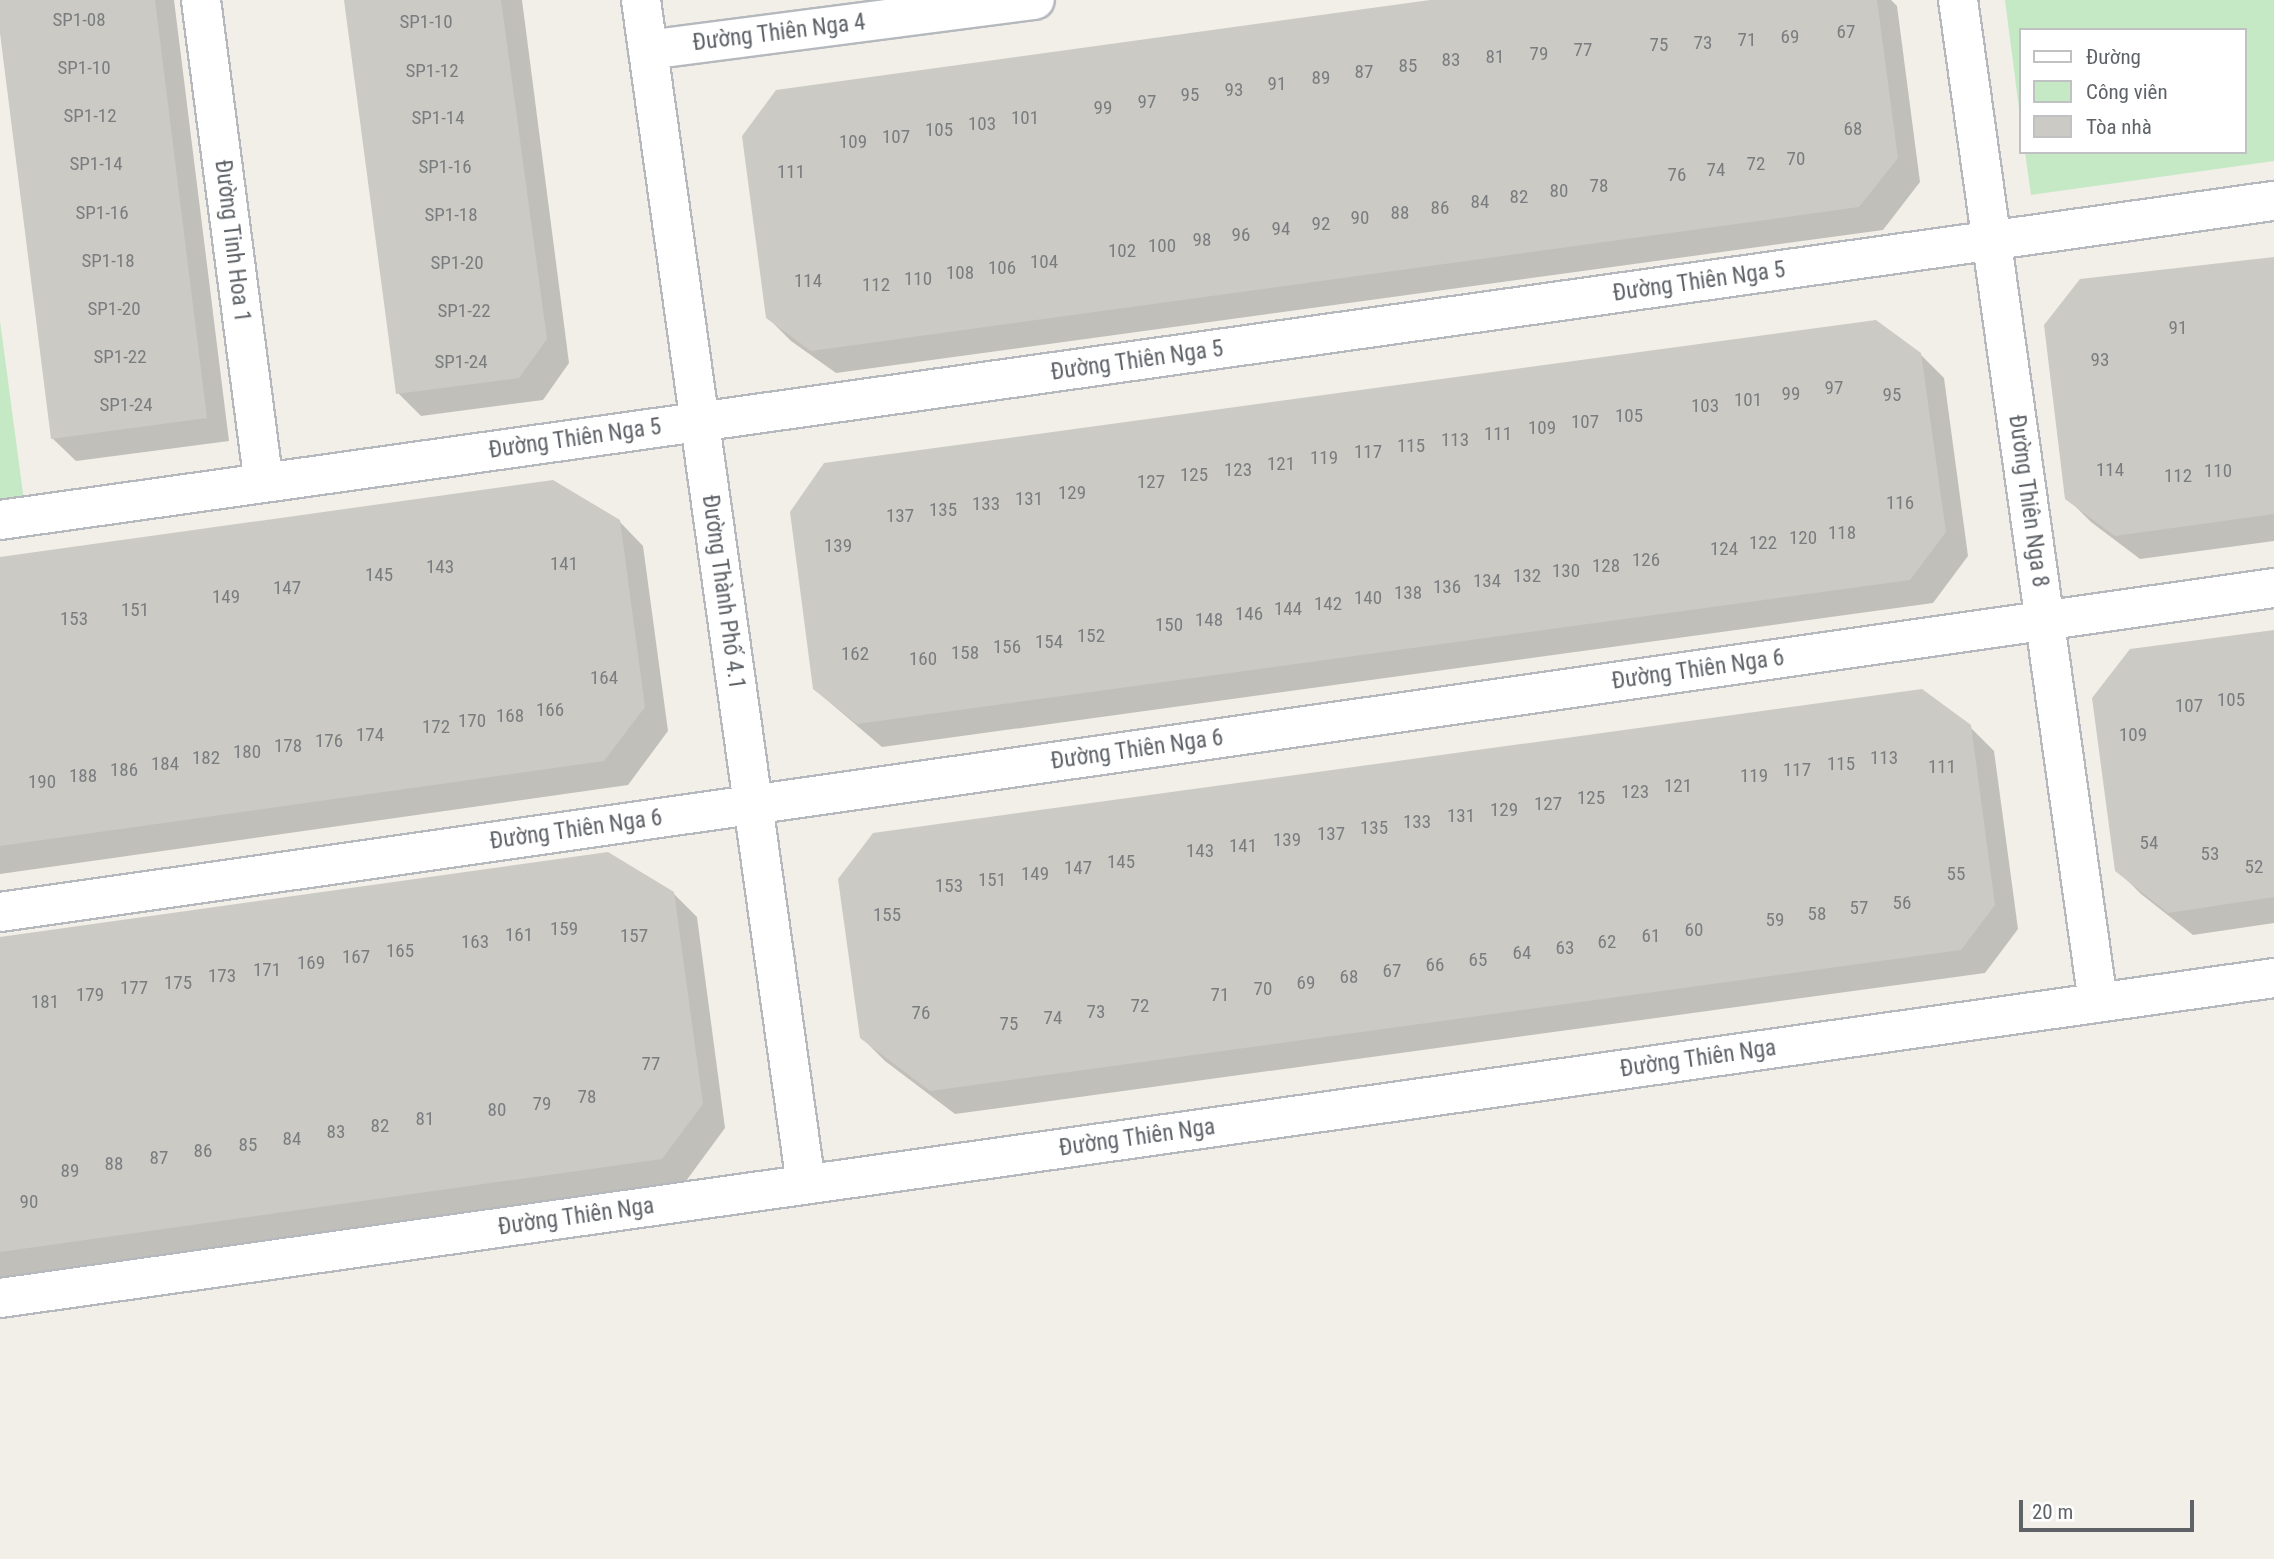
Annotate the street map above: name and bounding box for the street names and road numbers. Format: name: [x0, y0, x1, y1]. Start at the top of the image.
street label: Đường Thiên Nga 4: [691, 9, 867, 57]
street label: Đường Tinh Hoa 1: [208, 158, 256, 324]
street label: Đường Thiên Nga 5: [1611, 256, 1787, 308]
street label: Đường Thiên Nga 5: [1049, 335, 1225, 387]
street label: Đường Thiên Nga 5: [487, 413, 663, 465]
street label: Đường Thiên Nga 8: [2002, 413, 2054, 589]
street label: Đường Thành Phố 4.1: [696, 493, 750, 691]
street label: Đường Thiên Nga 6: [1610, 644, 1786, 696]
street label: Đường Thiên Nga 6: [1049, 724, 1225, 776]
street label: Đường Thiên Nga 6: [488, 804, 664, 856]
street label: Đường Thiên Nga: [1618, 1034, 1778, 1084]
street label: Đường Thiên Nga: [1057, 1113, 1217, 1163]
street label: Đường Thiên Nga: [496, 1192, 656, 1242]

